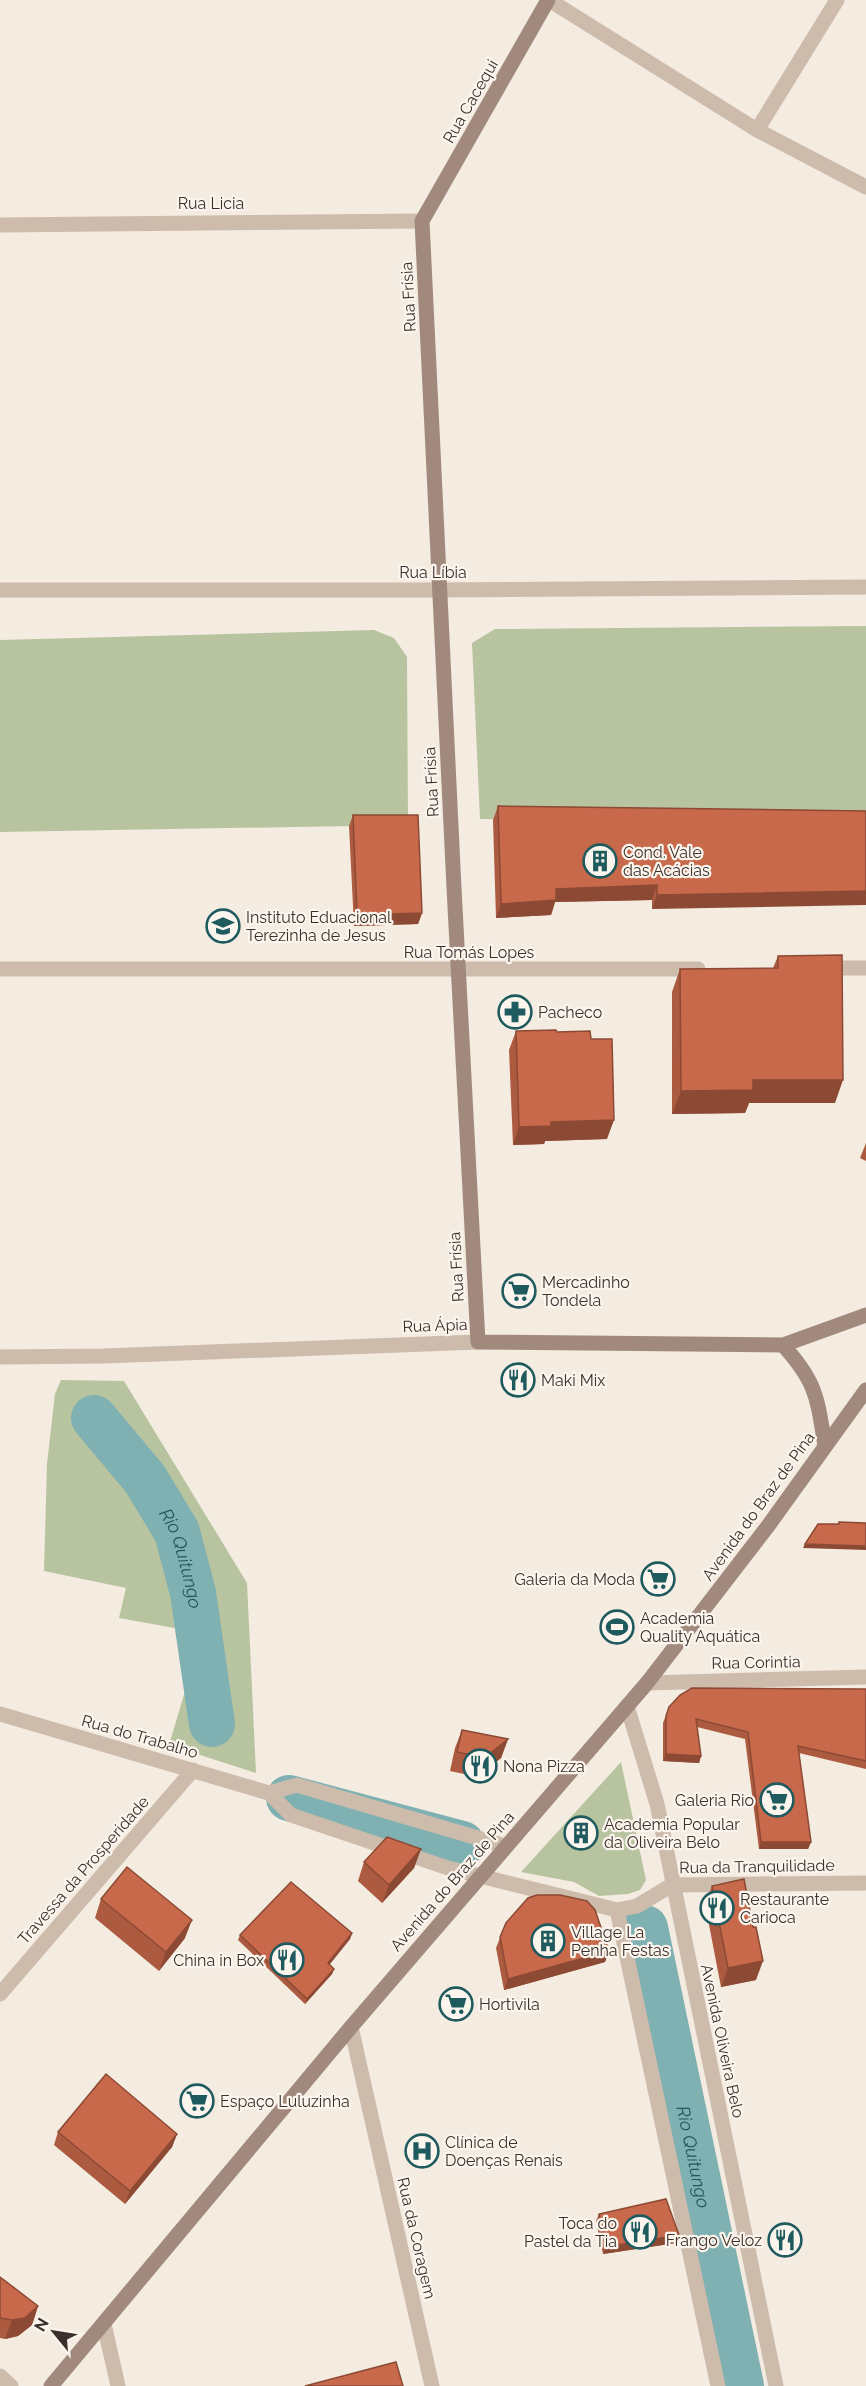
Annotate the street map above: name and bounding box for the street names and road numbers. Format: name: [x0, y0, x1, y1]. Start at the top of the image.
street label: Rua Cacequi: [439, 56, 502, 146]
street label: Rua Licia: [178, 194, 244, 213]
street label: Rua Frísia: [397, 261, 420, 333]
street label: Rua Líbia: [399, 563, 467, 582]
street label: Rua Frísia: [420, 746, 443, 818]
street label: Rua Tomás Lopes: [404, 943, 535, 962]
street label: Rua Frísia: [445, 1231, 468, 1303]
street label: Rua Ápia: [402, 1314, 468, 1336]
street label: Avenida do Braz de Pina: [698, 1428, 819, 1584]
street label: Rua Corintia: [711, 1652, 801, 1673]
street label: Rua do Trabalho: [80, 1711, 200, 1762]
street label: Travessa da Prosperidade: [14, 1792, 153, 1948]
street label: Avenida do Braz de Pina: [387, 1808, 518, 1955]
street label: Rua da Tranquilidade: [679, 1856, 835, 1877]
street label: Avenida Oliveira Belo: [697, 1962, 748, 2120]
street label: Rua da Coragem: [393, 2175, 440, 2301]

